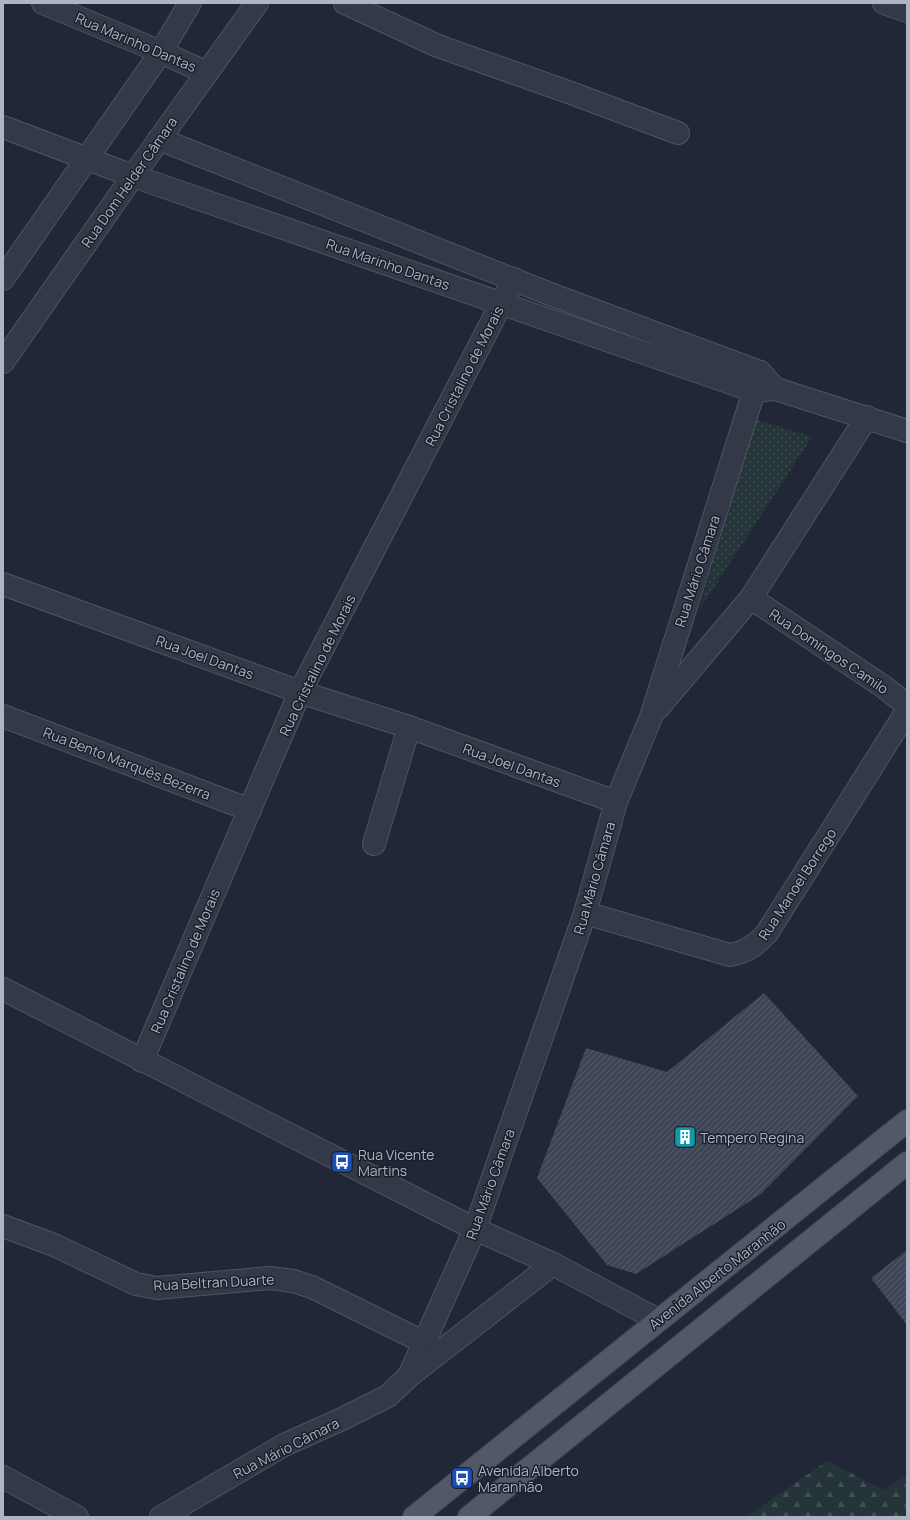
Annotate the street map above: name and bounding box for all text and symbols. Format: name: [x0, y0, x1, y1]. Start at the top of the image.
street label: Rua Marinho Dantas: [73, 8, 199, 76]
street label: Rua Dom Helder Câmara: [77, 113, 181, 251]
street label: Rua Marinho Dantas: [324, 234, 452, 294]
street label: Rua Cristalino de Morais: [420, 303, 508, 449]
street label: Rua Mário Câmara: [670, 513, 724, 629]
street label: Rua Cristalino de Morais: [274, 591, 360, 739]
street label: Rua Domingos Camilo: [766, 604, 892, 698]
street label: Rua Joel Dantas: [153, 630, 257, 684]
street label: Rua Bento Marquês Bezerra: [41, 722, 213, 804]
street label: Rua Joel Dantas: [460, 738, 564, 792]
street label: Rua Mário Câmara: [569, 819, 619, 937]
street label: Rua Manoel Borrego: [754, 824, 840, 944]
street label: Rua Cristalino de Morais: [146, 886, 224, 1036]
building icon: Tempero Regina: [672, 1124, 698, 1150]
street label: Rua Mário Câmara: [461, 1126, 519, 1242]
place label: Tempero Regina: [700, 1128, 804, 1147]
place label: Rua Vicente Martins: [358, 1145, 435, 1180]
bus stop icon: Rua Vicente Martins: [329, 1149, 355, 1175]
street label: Avenida Alberto Maranhão: [645, 1215, 789, 1333]
street label: Rua Beltran Duarte: [153, 1269, 275, 1295]
street label: Rua Mário Câmara: [230, 1413, 342, 1483]
place label: Avenida Alberto Maranhão: [478, 1461, 579, 1496]
bus stop icon: Avenida Alberto Maranhão: [449, 1465, 475, 1491]

